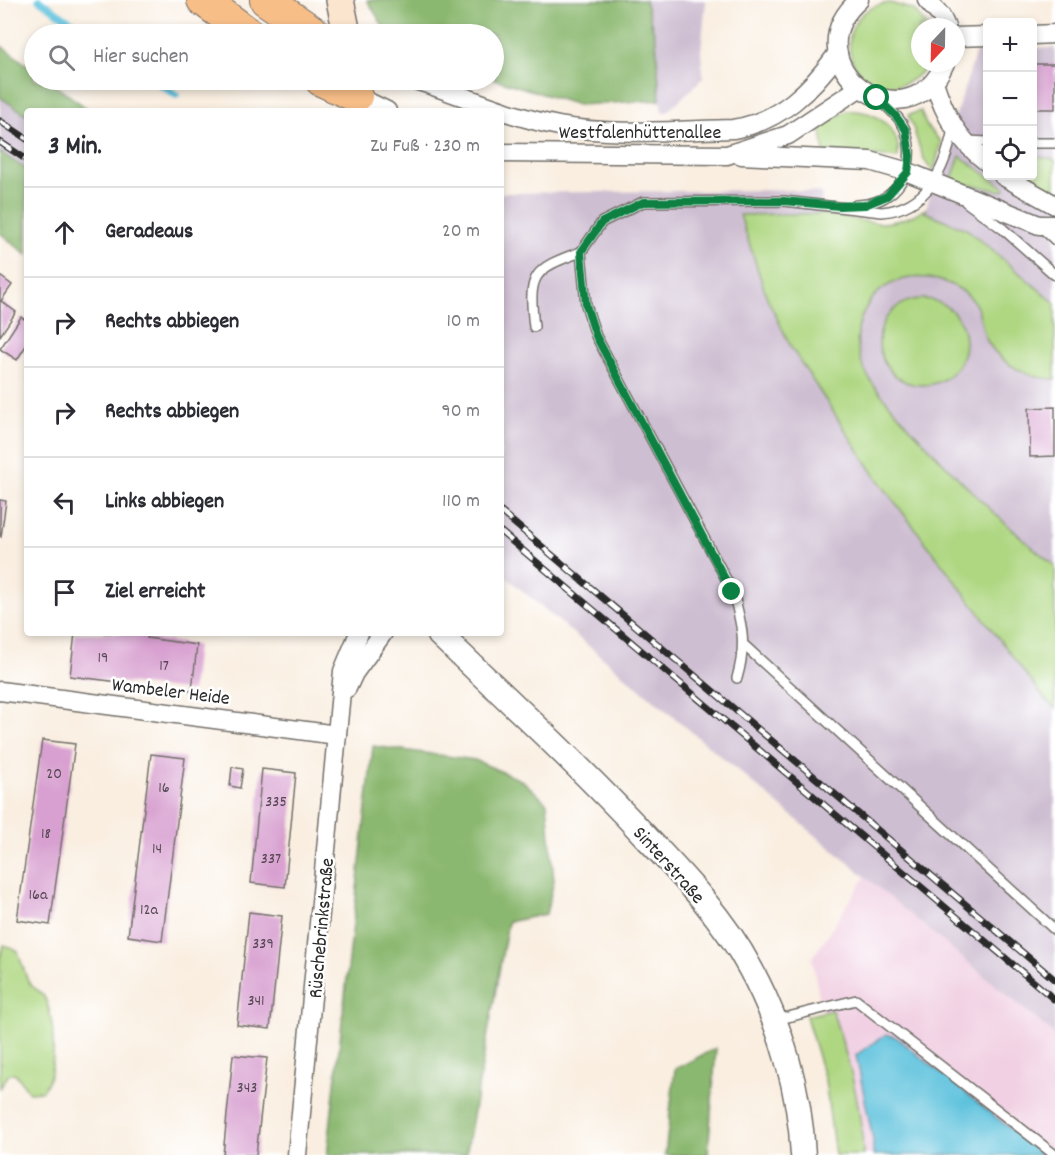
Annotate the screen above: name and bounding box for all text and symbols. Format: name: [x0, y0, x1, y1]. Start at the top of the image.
north arrow: [911, 18, 965, 72]
map controls: [983, 18, 1037, 180]
button: +: [983, 18, 1037, 72]
search box: [24, 24, 504, 90]
icon: search: [45, 41, 78, 74]
text: Hier suchen: [93, 42, 189, 73]
button: −: [983, 72, 1037, 126]
route start: [863, 84, 889, 110]
street label: Westfalenhüttenallee: [559, 120, 721, 148]
button: locate: [983, 126, 1037, 180]
text: 3 Min.: [48, 129, 102, 166]
text: Zu Fuß · 230 m: [370, 133, 480, 161]
icon: ahead: [48, 216, 81, 249]
text: Geradeaus: [105, 217, 193, 248]
text: 20 m: [442, 218, 480, 246]
icon: right: [48, 306, 81, 339]
text: Rechts abbiegen: [105, 307, 239, 338]
text: 10 m: [446, 308, 480, 336]
icon: right: [48, 396, 81, 429]
text: Rechts abbiegen: [105, 397, 239, 428]
text: 90 m: [442, 398, 480, 426]
icon: left: [48, 486, 81, 519]
text: Links abbiegen: [105, 487, 224, 518]
text: 110 m: [442, 488, 480, 516]
icon: arrive: [48, 576, 81, 609]
text: Ziel erreicht: [105, 577, 205, 608]
route end: [718, 578, 744, 604]
house number: 19: [98, 647, 108, 670]
house number: 17: [159, 655, 169, 678]
street label: Wambeler Heide: [110, 672, 231, 714]
house number: 20: [46, 763, 62, 786]
house number: 16: [158, 777, 170, 800]
house number: 335: [265, 791, 287, 814]
street label: Sinterstraße: [625, 821, 710, 911]
house number: 18: [41, 823, 51, 846]
house number: 14: [152, 838, 162, 861]
house number: 337: [261, 848, 281, 871]
street label: Rüschebrinkstraße: [303, 857, 343, 1000]
house number: 16a: [29, 884, 48, 907]
house number: 12a: [140, 899, 158, 922]
house number: 339: [252, 933, 274, 956]
house number: 341: [247, 990, 265, 1013]
house number: 343: [237, 1077, 257, 1100]

